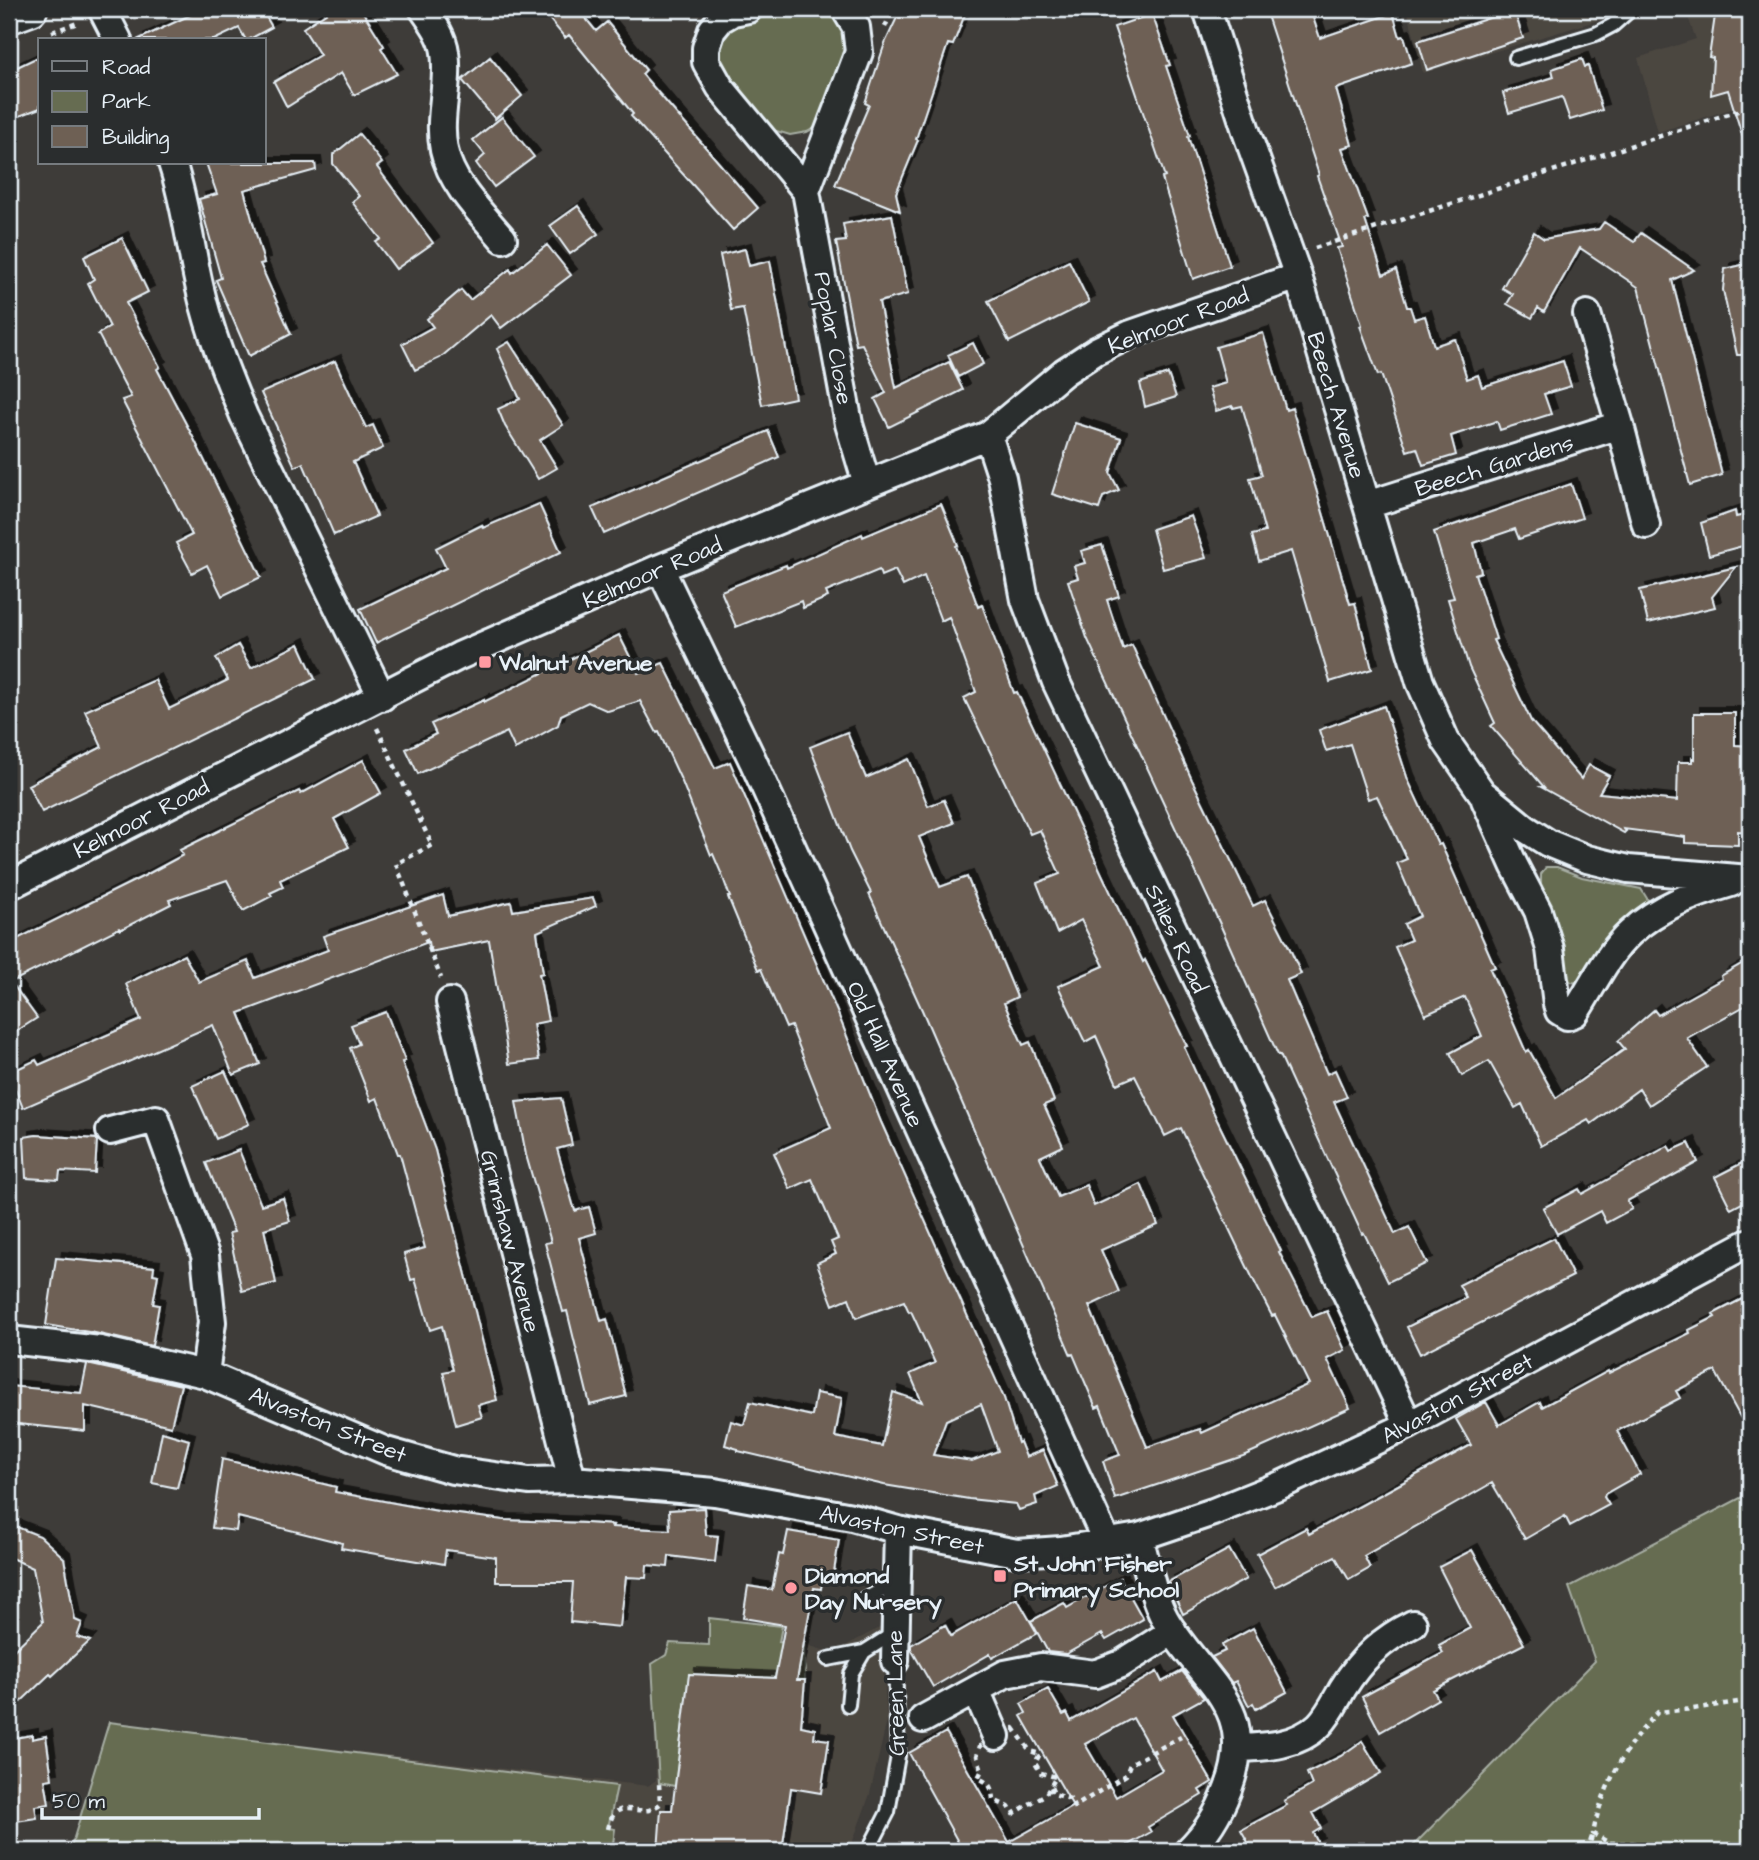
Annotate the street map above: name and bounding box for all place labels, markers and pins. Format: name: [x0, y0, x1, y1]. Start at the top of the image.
place label: Walnut Avenue: [498, 647, 653, 679]
marker: Walnut Avenue: [477, 654, 493, 670]
place label: St John Fisher Primary School: [1013, 1548, 1180, 1608]
place label: Diamond Day Nursery: [805, 1560, 942, 1620]
marker: St John Fisher Primary School: [992, 1568, 1008, 1584]
marker: Diamond Day Nursery: [783, 1580, 799, 1596]

